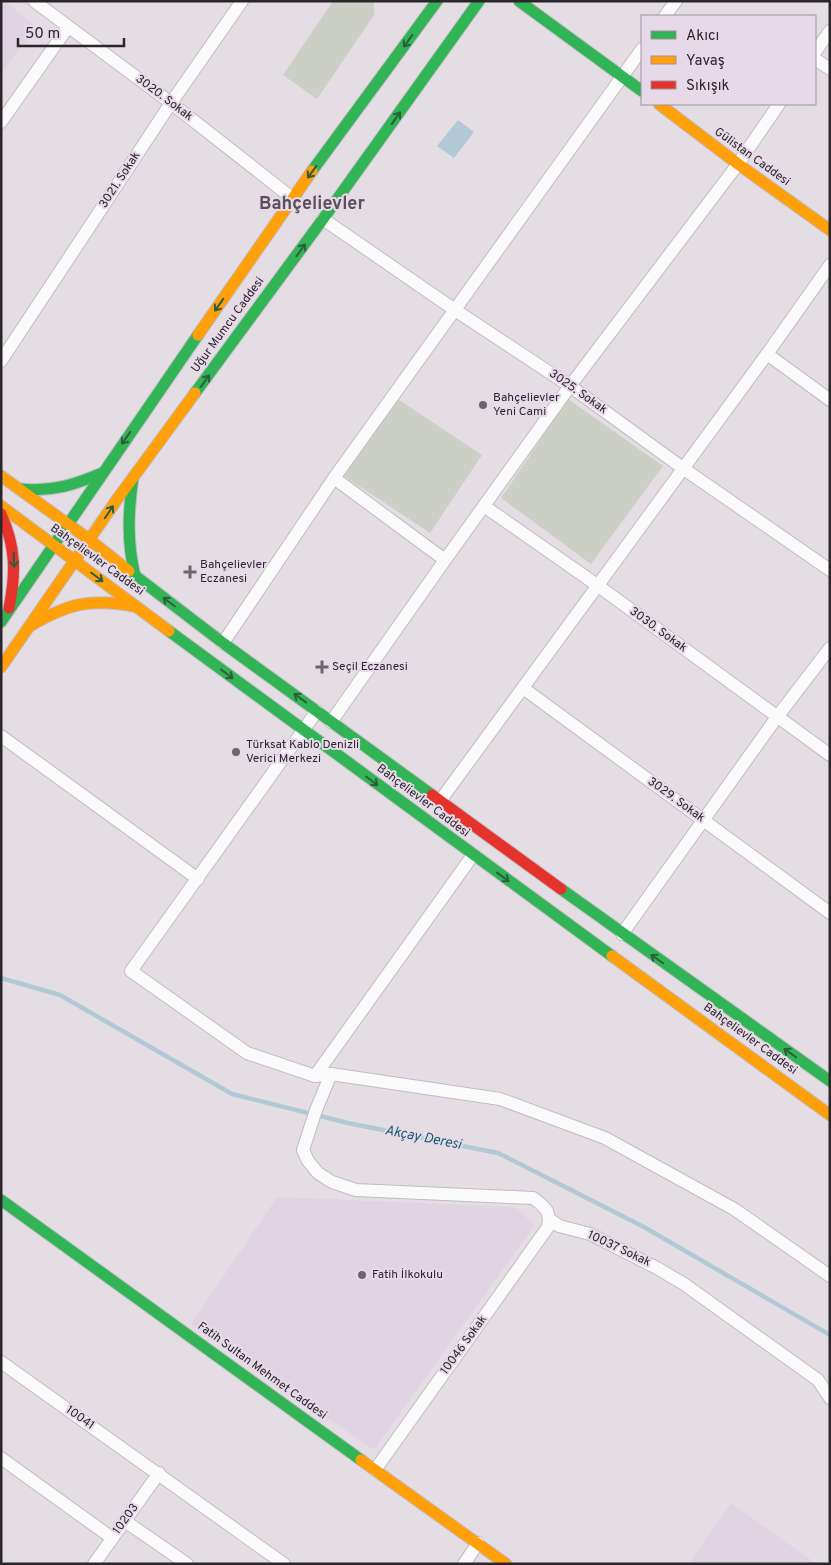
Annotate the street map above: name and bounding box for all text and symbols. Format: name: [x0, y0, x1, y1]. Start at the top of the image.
scale bar: [18, 15, 124, 47]
legend: [641, 15, 816, 105]
text: 50 m: [25, 25, 60, 44]
text: Akıcı: [686, 27, 719, 46]
one-way arrow: [403, 33, 413, 47]
text: Yavaş: [686, 52, 725, 71]
street label: 3020. Sokak: [132, 71, 196, 125]
text: Sıkışık: [686, 77, 730, 96]
one-way arrow: [391, 111, 401, 125]
street label: Gülistan Caddesi: [711, 124, 793, 190]
street label: 3021. Sokak: [96, 149, 144, 211]
one-way arrow: [307, 164, 317, 178]
district label: Bahçelievler: [259, 193, 365, 216]
one-way arrow: [296, 243, 306, 257]
street label: Uğur Mumcu Caddesi: [188, 274, 268, 376]
one-way arrow: [214, 297, 224, 311]
street label: 3025. Sokak: [546, 366, 610, 418]
one-way arrow: [200, 374, 210, 388]
place label: Bahçelievler Yeni Cami: [493, 390, 560, 420]
marker: Bahçelievler Yeni Cami: [477, 399, 489, 411]
one-way arrow: [121, 431, 131, 445]
one-way arrow: [104, 505, 114, 519]
street label: Bahçelievler Caddesi: [47, 521, 147, 599]
one-way arrow: [10, 552, 19, 568]
place label: Bahçelievler Eczanesi: [200, 557, 267, 587]
marker: Bahçelievler Eczanesi: [184, 566, 196, 578]
one-way arrow: [90, 572, 104, 582]
one-way arrow: [163, 596, 176, 607]
street label: 3030. Sokak: [626, 604, 690, 656]
place label: Seçil Eczanesi: [332, 659, 408, 675]
marker: Seçil Eczanesi: [316, 661, 328, 673]
one-way arrow: [220, 669, 234, 679]
one-way arrow: [293, 693, 307, 703]
place label: Türksat Kablo Denizli Verici Merkezi: [246, 737, 359, 767]
marker: Türksat Kablo Denizli Verici Merkezi: [230, 746, 242, 758]
street label: Bahçelievler Caddesi: [373, 761, 473, 841]
street label: 3029. Sokak: [644, 774, 708, 826]
one-way arrow: [365, 775, 378, 786]
one-way arrow: [496, 872, 510, 882]
one-way arrow: [651, 954, 665, 964]
street label: Bahçelievler Caddesi: [700, 1000, 800, 1078]
one-way arrow: [783, 1048, 797, 1058]
water label: Akçay Deresi: [383, 1122, 464, 1154]
street label: 10037 Sokak: [585, 1227, 653, 1271]
place label: Fatih İlkokulu: [372, 1267, 443, 1283]
marker: Fatih İlkokulu: [356, 1269, 368, 1281]
street label: 10046 Sokak: [437, 1312, 491, 1378]
street label: Fatih Sultan Mehmet Caddesi: [194, 1319, 330, 1423]
street label: 10041: [62, 1402, 98, 1434]
street label: 10203: [109, 1500, 143, 1538]

